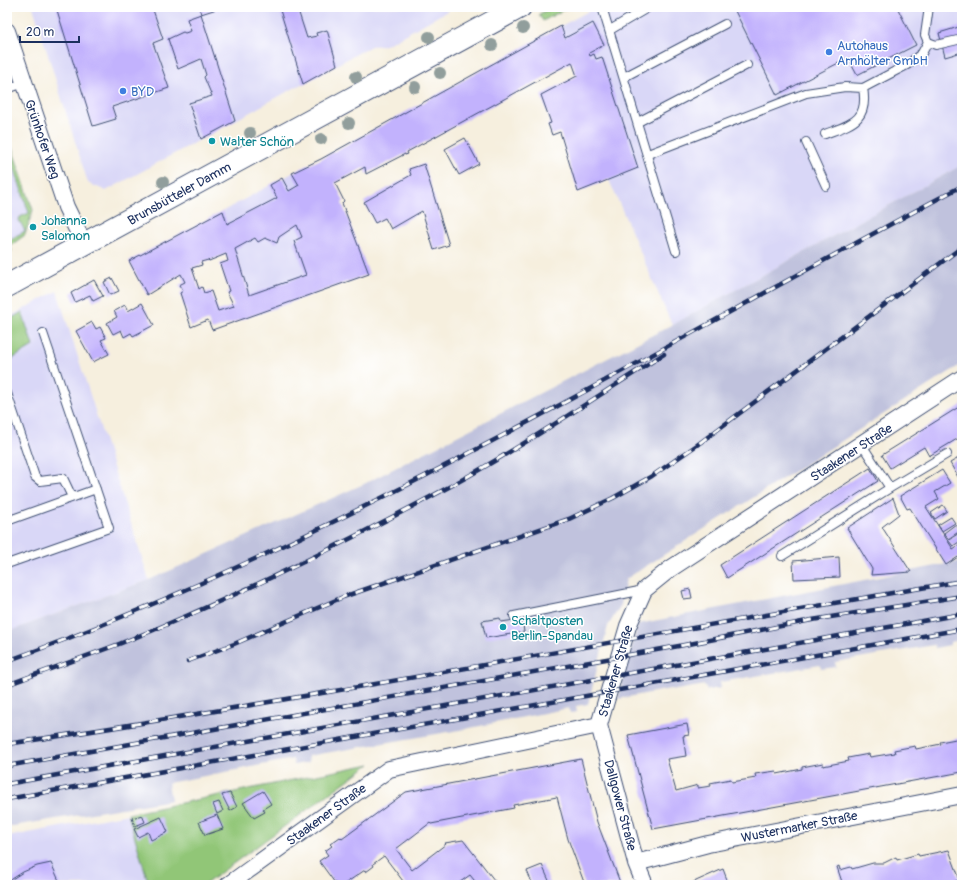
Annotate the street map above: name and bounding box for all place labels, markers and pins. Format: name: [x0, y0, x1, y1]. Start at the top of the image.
place label: Autohaus Arnhölter GmbH: [837, 38, 928, 69]
marker: Autohaus Arnhölter GmbH: [824, 47, 834, 57]
place label: BYD: [131, 84, 154, 100]
marker: BYD: [118, 86, 128, 96]
place label: Walter Schön: [220, 134, 294, 150]
marker: Walter Schön: [207, 136, 217, 146]
place label: Johanna Salomon: [41, 213, 90, 244]
marker: Johanna Salomon: [28, 222, 38, 232]
place label: Schaltposten Berlin-Spandau: [511, 613, 593, 644]
marker: Schaltposten Berlin-Spandau: [498, 622, 508, 632]

